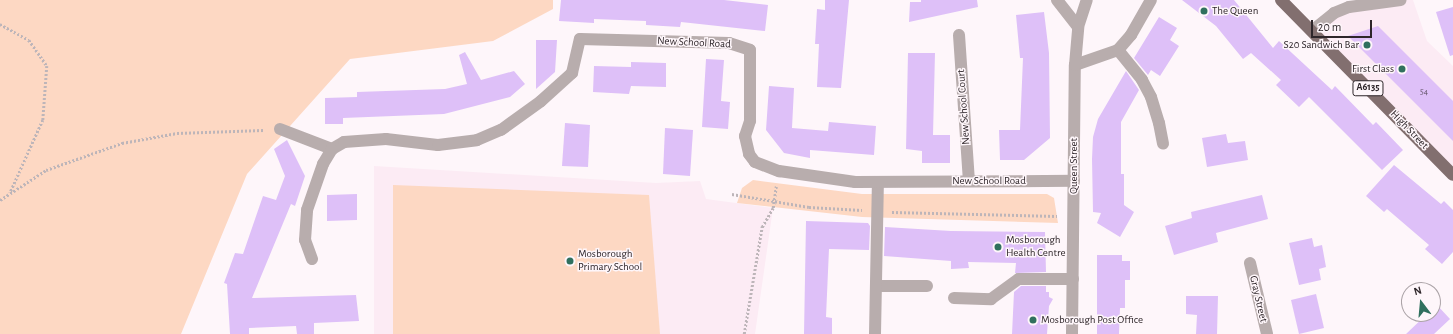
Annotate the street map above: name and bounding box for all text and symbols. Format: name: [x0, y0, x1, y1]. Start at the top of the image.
place label: The Queen: [1212, 4, 1258, 18]
marker: The Queen: [1199, 6, 1209, 16]
scale bar: [1313, 12, 1374, 38]
text: 20 m: [1318, 21, 1341, 33]
street label: New School Road: [657, 34, 731, 52]
place label: S20 Sandwich Bar: [1284, 38, 1359, 52]
marker: S20 Sandwich Bar: [1362, 40, 1372, 50]
place label: First Class: [1352, 62, 1394, 76]
marker: First Class: [1397, 64, 1407, 74]
street label: New School Court: [955, 69, 973, 145]
road number: A6135: [1352, 80, 1384, 96]
house number: 54: [1420, 87, 1428, 97]
street label: High Street: [1387, 108, 1431, 152]
street label: Queen Street: [1067, 138, 1081, 194]
street label: New School Road: [952, 174, 1026, 188]
place label: Mosborough Health Centre: [1006, 234, 1066, 260]
marker: Mosborough Health Centre: [993, 242, 1003, 252]
place label: Mosborough Primary School: [578, 248, 642, 274]
marker: Mosborough Primary School: [565, 256, 575, 266]
street label: Gray Street: [1246, 275, 1270, 323]
north arrow: [1401, 282, 1441, 322]
text: N: [1413, 285, 1423, 297]
place label: Mosborough Post Office: [1041, 313, 1143, 327]
marker: Mosborough Post Office: [1028, 315, 1038, 325]

